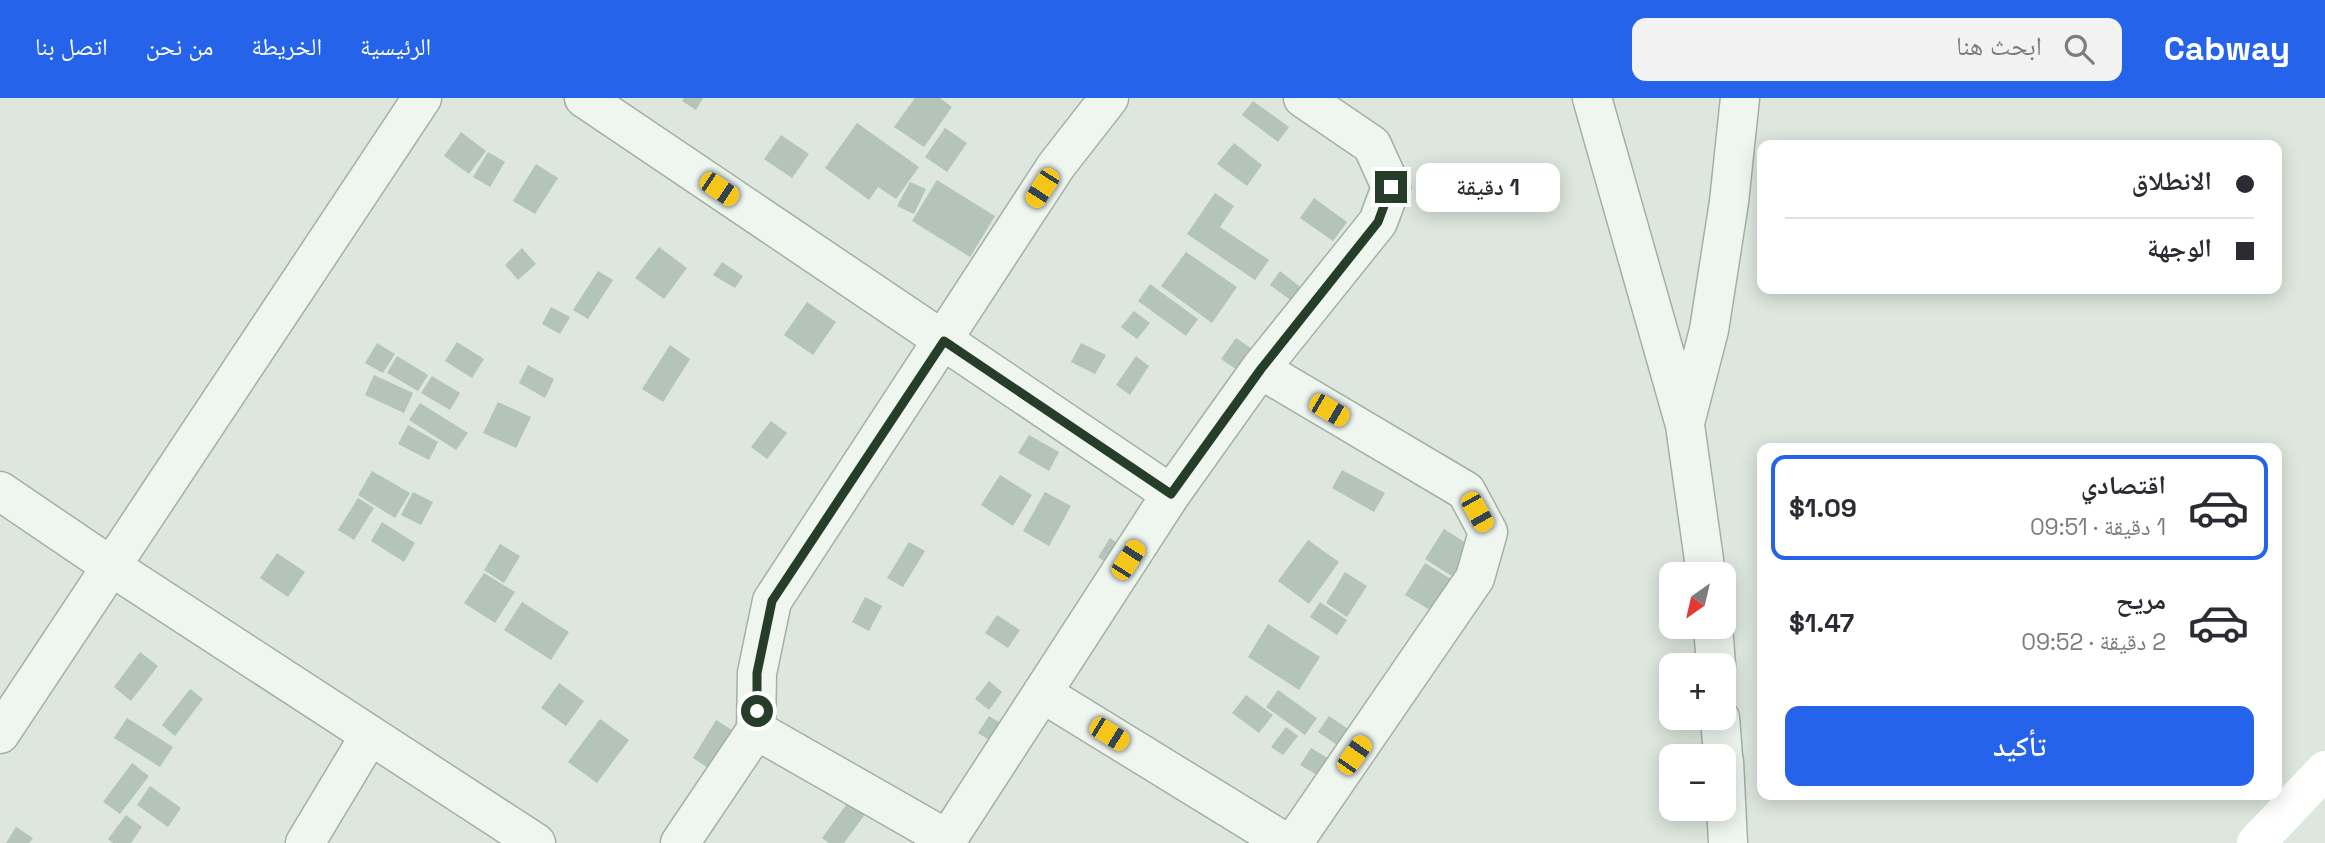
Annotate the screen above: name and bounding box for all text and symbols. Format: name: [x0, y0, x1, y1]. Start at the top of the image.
search box: [1632, 18, 2122, 81]
text: Cabway: [2164, 28, 2290, 70]
text: ابحث هنا: [1956, 29, 2042, 63]
icon: search: [2060, 30, 2098, 68]
text: اتصل بنا: [35, 31, 108, 62]
text: من نحن: [146, 31, 213, 62]
text: الخريطة: [251, 31, 322, 62]
text: الرئيسية: [360, 31, 431, 62]
callout: 1 دقيقة: [1416, 162, 1559, 212]
text: الانطلاق: [2132, 164, 2212, 198]
car: [1022, 165, 1063, 211]
car: [696, 169, 743, 209]
route end: [1375, 171, 1407, 203]
text: 1 دقيقة: [1456, 172, 1520, 202]
text: الوجهة: [2147, 231, 2212, 265]
car: [1306, 390, 1353, 430]
text: اقتصادي: [2081, 468, 2166, 502]
icon: car: [2187, 476, 2250, 539]
car: [1458, 489, 1497, 535]
text: $1.09: [1789, 491, 1857, 525]
text: 1 دقيقة · 09:51: [2030, 512, 2166, 542]
car: [1108, 537, 1149, 583]
north arrow: [1659, 562, 1736, 639]
map controls: [1659, 562, 1736, 821]
text: مريح: [2116, 583, 2166, 617]
icon: car: [2187, 591, 2250, 654]
text: $1.47: [1789, 606, 1854, 640]
text: 2 دقيقة · 09:52: [2021, 627, 2166, 657]
button: +: [1659, 653, 1736, 730]
route start: [741, 695, 773, 727]
button: تأكيد: [1785, 706, 2254, 786]
car: [1086, 714, 1133, 754]
car: [1334, 732, 1375, 778]
button: −: [1659, 744, 1736, 821]

